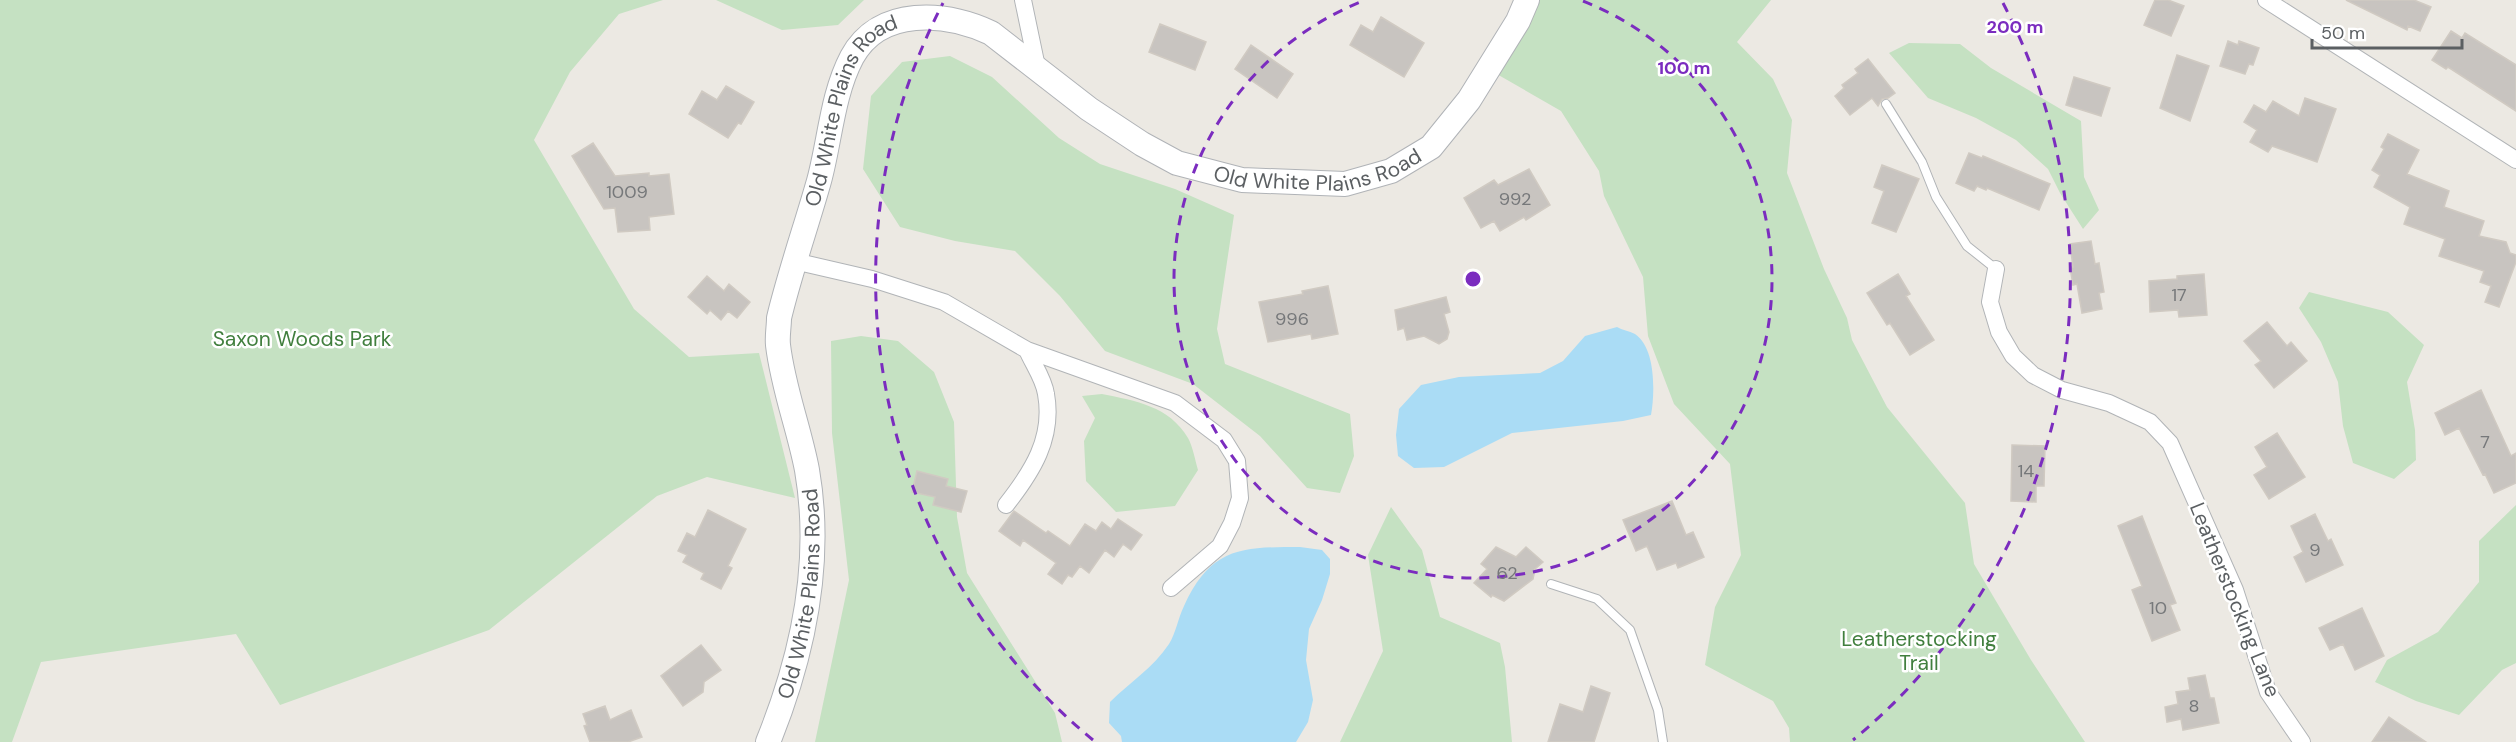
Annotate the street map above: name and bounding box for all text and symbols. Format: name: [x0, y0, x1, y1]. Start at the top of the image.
street label: Old White Plains Road: [798, 8, 901, 210]
scale bar: [2312, 12, 2462, 50]
text: 200 m: [1987, 15, 2043, 39]
text: 50 m: [2321, 21, 2365, 45]
text: 100 m: [1657, 56, 1711, 80]
street label: Old White Plains Road: [1210, 142, 1427, 198]
house number: 1009: [606, 180, 648, 204]
house number: 992: [1499, 187, 1531, 211]
centre of rings: [1463, 269, 1483, 289]
house number: 17: [2171, 283, 2187, 307]
house number: 996: [1275, 307, 1309, 331]
park label: Saxon Woods Park: [213, 325, 392, 353]
house number: 7: [2480, 430, 2490, 454]
house number: 14: [2018, 459, 2034, 483]
street label: Old White Plains Road: [771, 487, 827, 703]
street label: Leatherstocking Lane: [2183, 498, 2287, 702]
house number: 9: [2309, 538, 2321, 562]
house number: 62: [1496, 561, 1518, 585]
house number: 10: [2149, 596, 2167, 620]
park label: Leatherstocking Trail: [1841, 625, 1997, 677]
house number: 8: [2189, 694, 2199, 718]

